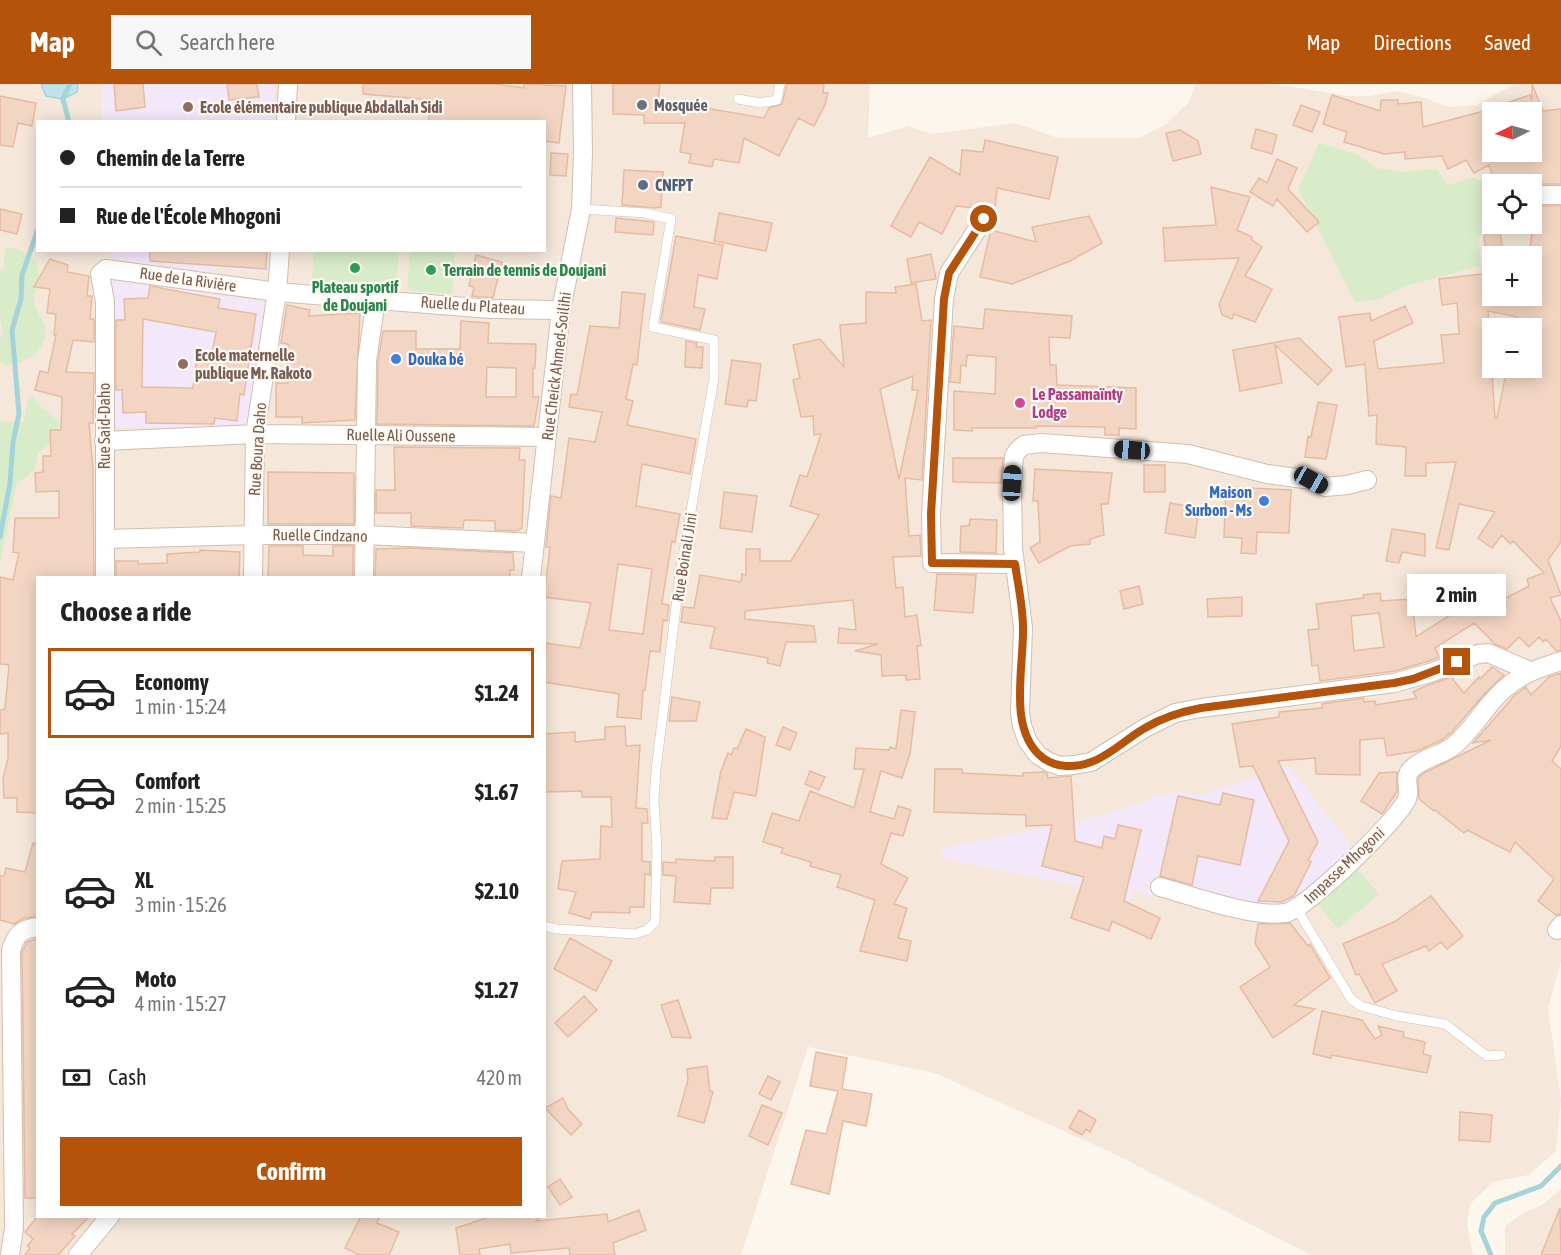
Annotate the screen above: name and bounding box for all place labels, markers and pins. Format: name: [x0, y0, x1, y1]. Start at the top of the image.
place label: Mosquée: [654, 96, 708, 114]
place label: Ecole élémentaire publique Abdallah Sidi: [200, 98, 443, 116]
marker: Mosquée: [635, 98, 649, 112]
marker: Ecole élémentaire publique Abdallah Sidi: [181, 100, 195, 114]
place label: CNFPT: [655, 176, 694, 194]
marker: CNFPT: [636, 178, 650, 192]
marker: Plateau sportif de Doujani: [348, 261, 362, 275]
place label: Terrain de tennis de Doujani: [443, 261, 606, 279]
marker: Terrain de tennis de Doujani: [424, 263, 438, 277]
place label: Plateau sportif de Doujani: [312, 278, 399, 314]
place label: Ecole maternelle publique Mr. Rakoto: [195, 346, 313, 382]
place label: Douka bé: [408, 350, 464, 368]
marker: Douka bé: [389, 352, 403, 366]
marker: Ecole maternelle publique Mr. Rakoto: [176, 357, 190, 371]
place label: Le Passamaïnty Lodge: [1032, 385, 1123, 421]
marker: Le Passamaïnty Lodge: [1013, 396, 1027, 410]
place label: Maison Surbon - Ms: [1185, 483, 1252, 519]
marker: Maison Surbon - Ms: [1257, 494, 1271, 508]

